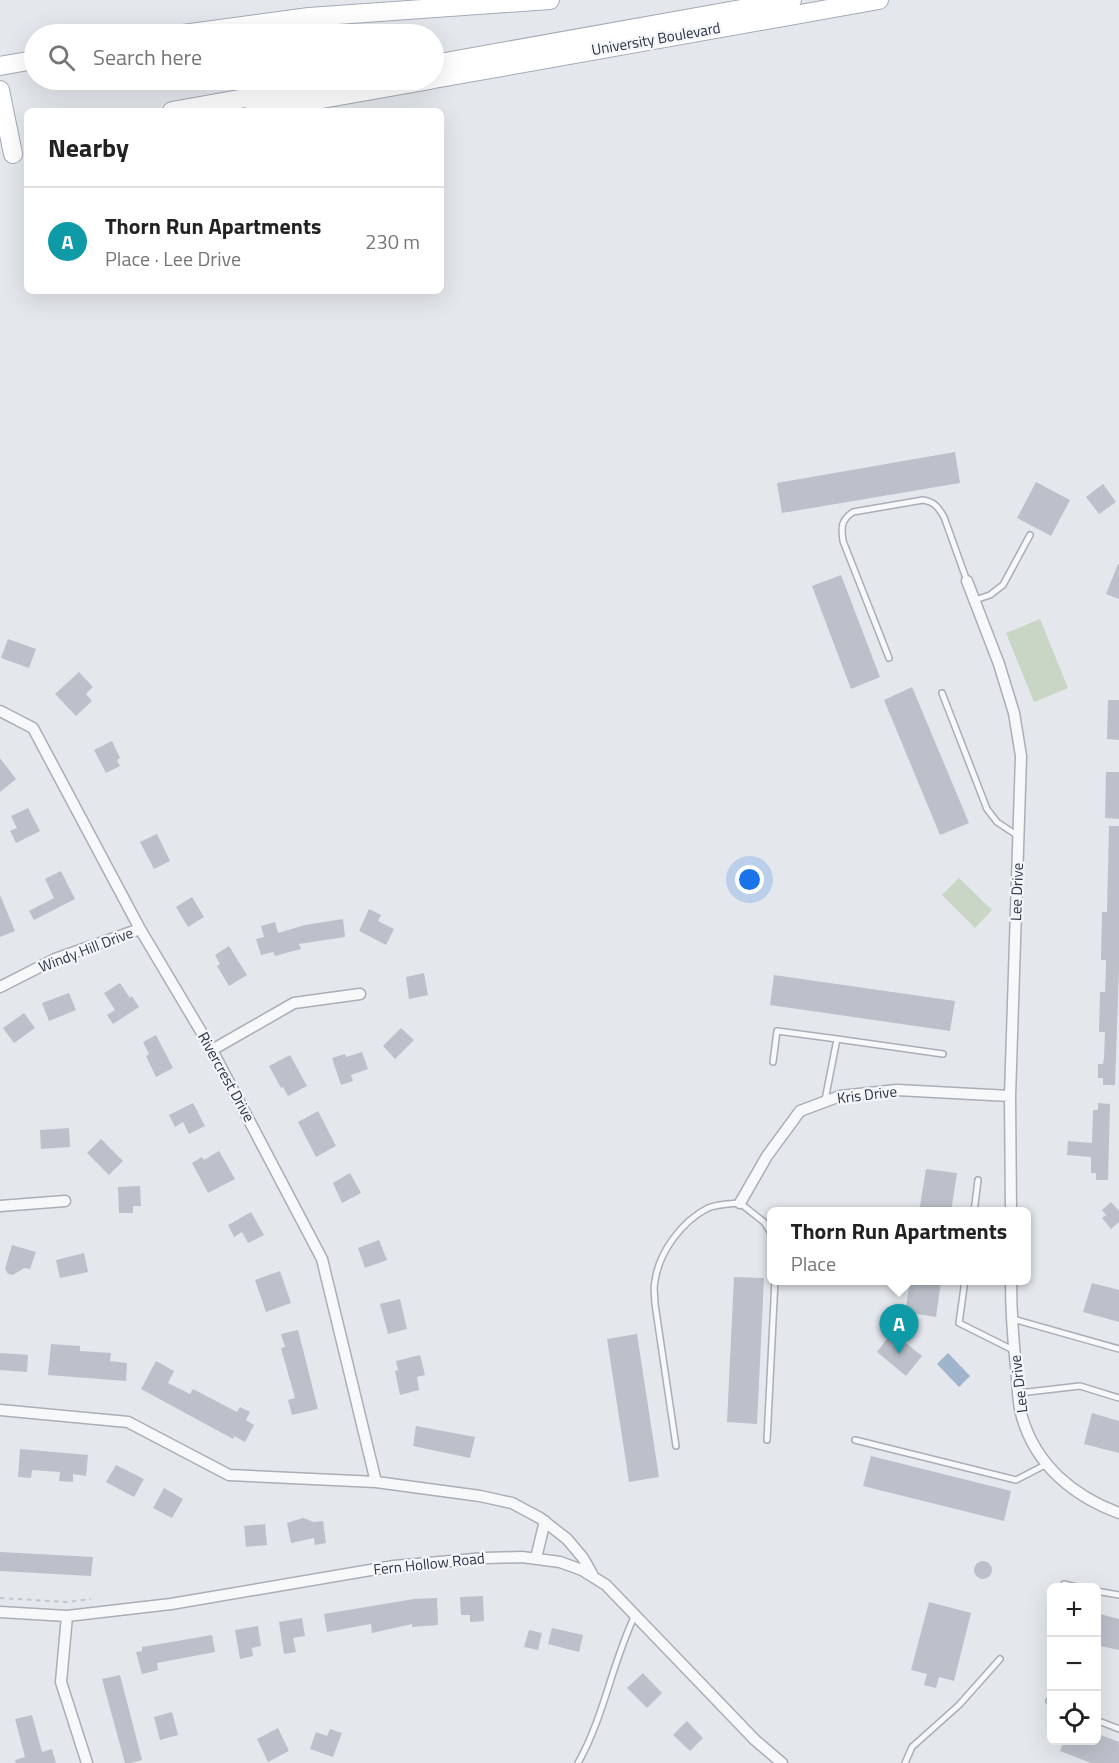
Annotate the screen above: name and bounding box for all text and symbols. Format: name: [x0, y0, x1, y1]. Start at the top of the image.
street label: University Boulevard: [590, 16, 722, 61]
search box: [24, 24, 444, 90]
text: Search here: [93, 40, 202, 74]
icon: search: [45, 41, 78, 74]
text: Nearby: [48, 128, 129, 167]
text: Thorn Run Apartments: [105, 209, 321, 243]
text: A: [61, 226, 74, 257]
text: 230 m: [365, 226, 420, 257]
text: Place · Lee Drive: [105, 243, 241, 274]
street label: Lee Drive: [1004, 862, 1029, 922]
your location: [735, 865, 764, 894]
street label: Windy Hill Drive: [35, 921, 136, 978]
street label: Rivercrest Drive: [192, 1028, 261, 1126]
street label: Kris Drive: [836, 1079, 898, 1110]
popup: [767, 1207, 1031, 1285]
text: Thorn Run Apartments: [791, 1214, 1007, 1248]
text: Place: [791, 1248, 836, 1279]
pin: A: [880, 1304, 918, 1354]
street label: Lee Drive: [1004, 1354, 1033, 1414]
street label: Fern Hollow Road: [372, 1546, 486, 1581]
map controls: [1047, 1583, 1101, 1745]
button: +: [1047, 1583, 1101, 1637]
button: −: [1047, 1637, 1101, 1691]
button: locate: [1047, 1691, 1101, 1745]

